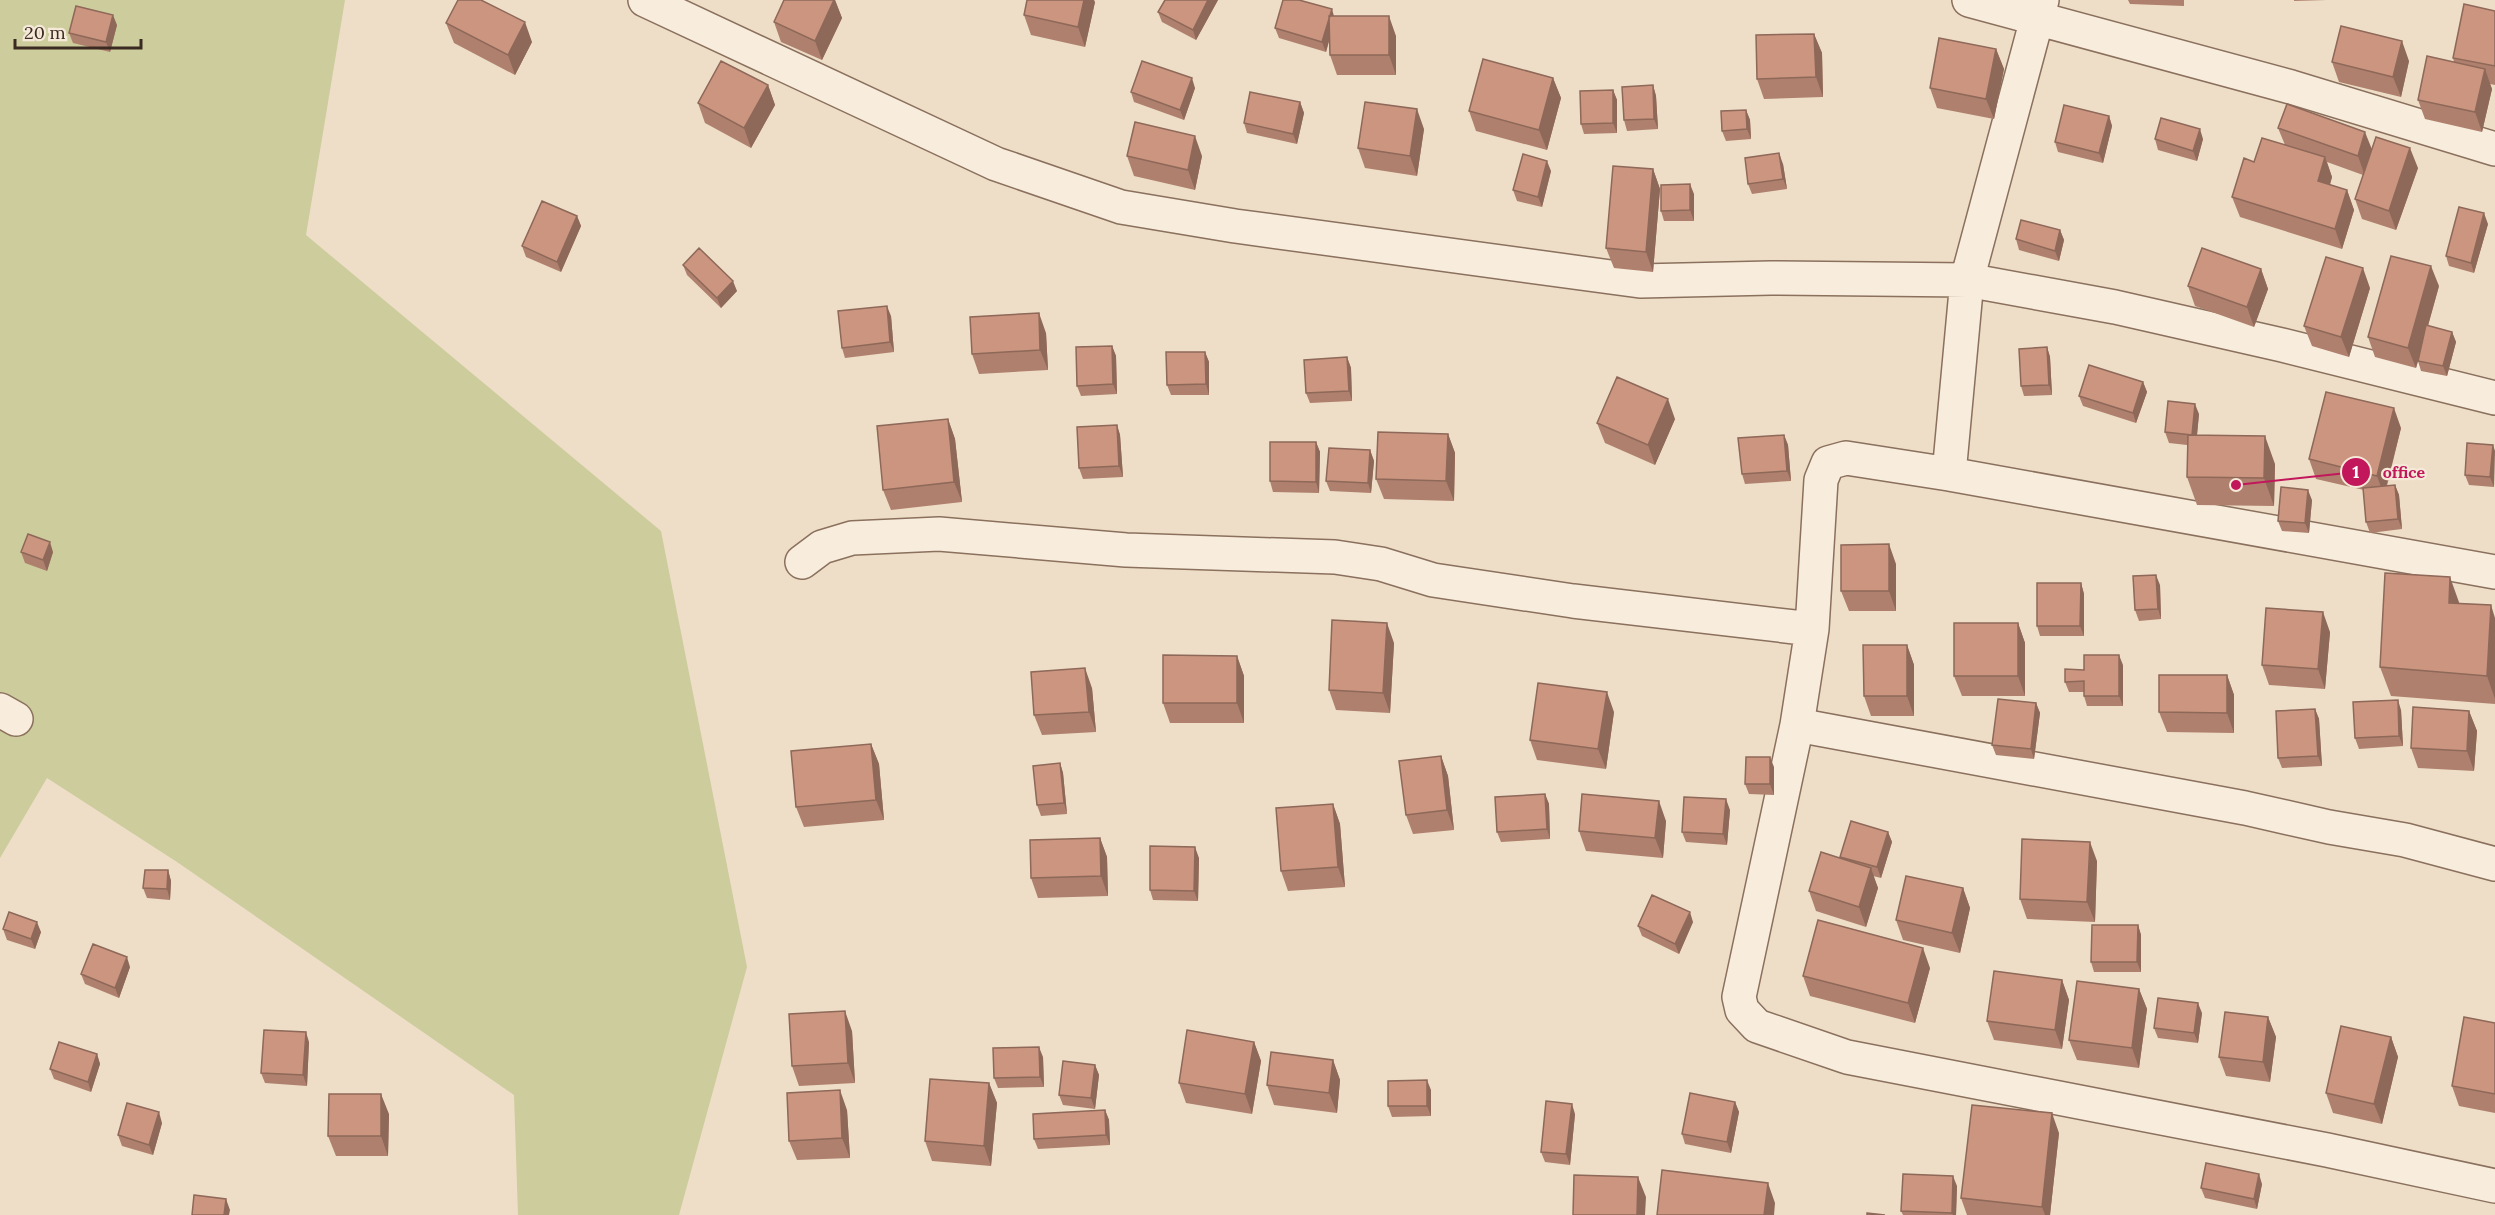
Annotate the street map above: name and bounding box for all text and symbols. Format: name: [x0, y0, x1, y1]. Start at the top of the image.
scale bar: [15, 12, 141, 50]
text: 20 m: [24, 21, 66, 44]
callout: office: [2341, 455, 2437, 489]
text: 1: [2352, 460, 2360, 483]
text: office: [2383, 462, 2426, 482]

